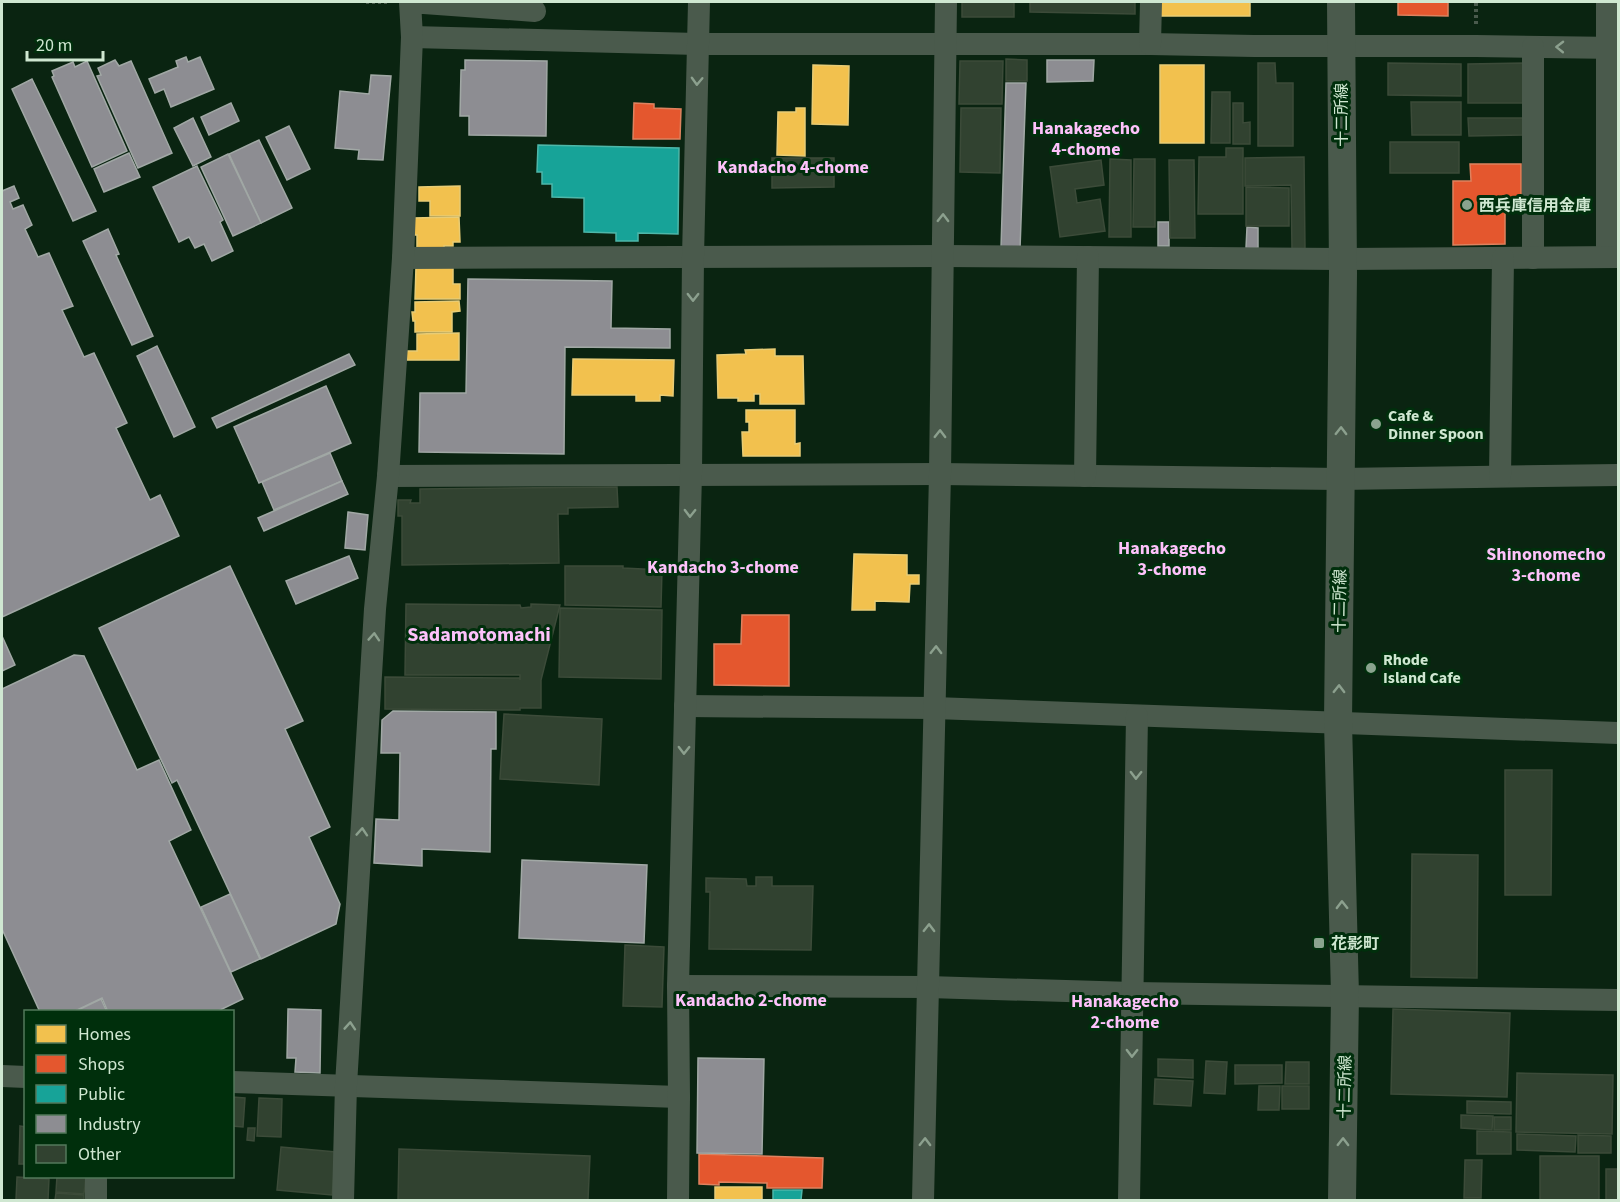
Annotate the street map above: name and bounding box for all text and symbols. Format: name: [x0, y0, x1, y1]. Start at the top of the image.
scale bar: [27, 24, 104, 62]
text: 20 m: [36, 33, 72, 58]
one-way arrow: [1556, 41, 1565, 54]
one-way arrow: [691, 76, 704, 85]
street label: 十二所線: [1331, 83, 1353, 147]
district label: Hanakagecho 4-chome: [1032, 116, 1140, 162]
district label: Kandacho 4-chome: [717, 155, 869, 180]
place label: 西兵庫信用金庫: [1479, 195, 1591, 217]
marker: 西兵庫信用金庫: [1460, 198, 1474, 212]
one-way arrow: [937, 214, 949, 223]
one-way arrow: [686, 292, 699, 301]
place label: Cafe & Dinner Spoon: [1388, 405, 1484, 445]
marker: Cafe & Dinner Spoon: [1369, 417, 1383, 431]
one-way arrow: [1335, 427, 1347, 436]
one-way arrow: [934, 430, 946, 439]
one-way arrow: [684, 508, 696, 517]
district label: Hanakagecho 3-chome: [1118, 536, 1226, 582]
district label: Shinonomecho 3-chome: [1486, 542, 1606, 588]
district label: Kandacho 3-chome: [647, 555, 799, 580]
street label: 十二所線: [1328, 569, 1352, 633]
district label: Sadamotomachi: [407, 621, 551, 649]
one-way arrow: [367, 633, 380, 642]
one-way arrow: [929, 645, 942, 654]
place label: Rhode Island Cafe: [1383, 649, 1461, 689]
marker: Rhode Island Cafe: [1364, 661, 1378, 675]
one-way arrow: [1332, 685, 1345, 694]
one-way arrow: [677, 745, 690, 754]
one-way arrow: [1130, 770, 1143, 779]
one-way arrow: [355, 827, 368, 836]
one-way arrow: [1336, 901, 1349, 910]
one-way arrow: [923, 924, 935, 933]
place label: 花影町: [1331, 933, 1379, 955]
marker: 花影町: [1312, 936, 1326, 950]
district label: Kandacho 2-chome: [675, 988, 827, 1013]
district label: Hanakagecho 2-chome: [1071, 989, 1179, 1035]
legend: [24, 1010, 234, 1178]
text: Homes: [78, 1022, 131, 1047]
one-way arrow: [343, 1022, 356, 1031]
one-way arrow: [1126, 1049, 1138, 1058]
text: Shops: [78, 1052, 125, 1077]
street label: 十二所線: [1333, 1055, 1357, 1119]
text: Public: [78, 1082, 125, 1107]
text: Industry: [78, 1112, 141, 1137]
one-way arrow: [918, 1138, 931, 1147]
one-way arrow: [1337, 1138, 1349, 1147]
text: Other: [78, 1142, 122, 1167]

